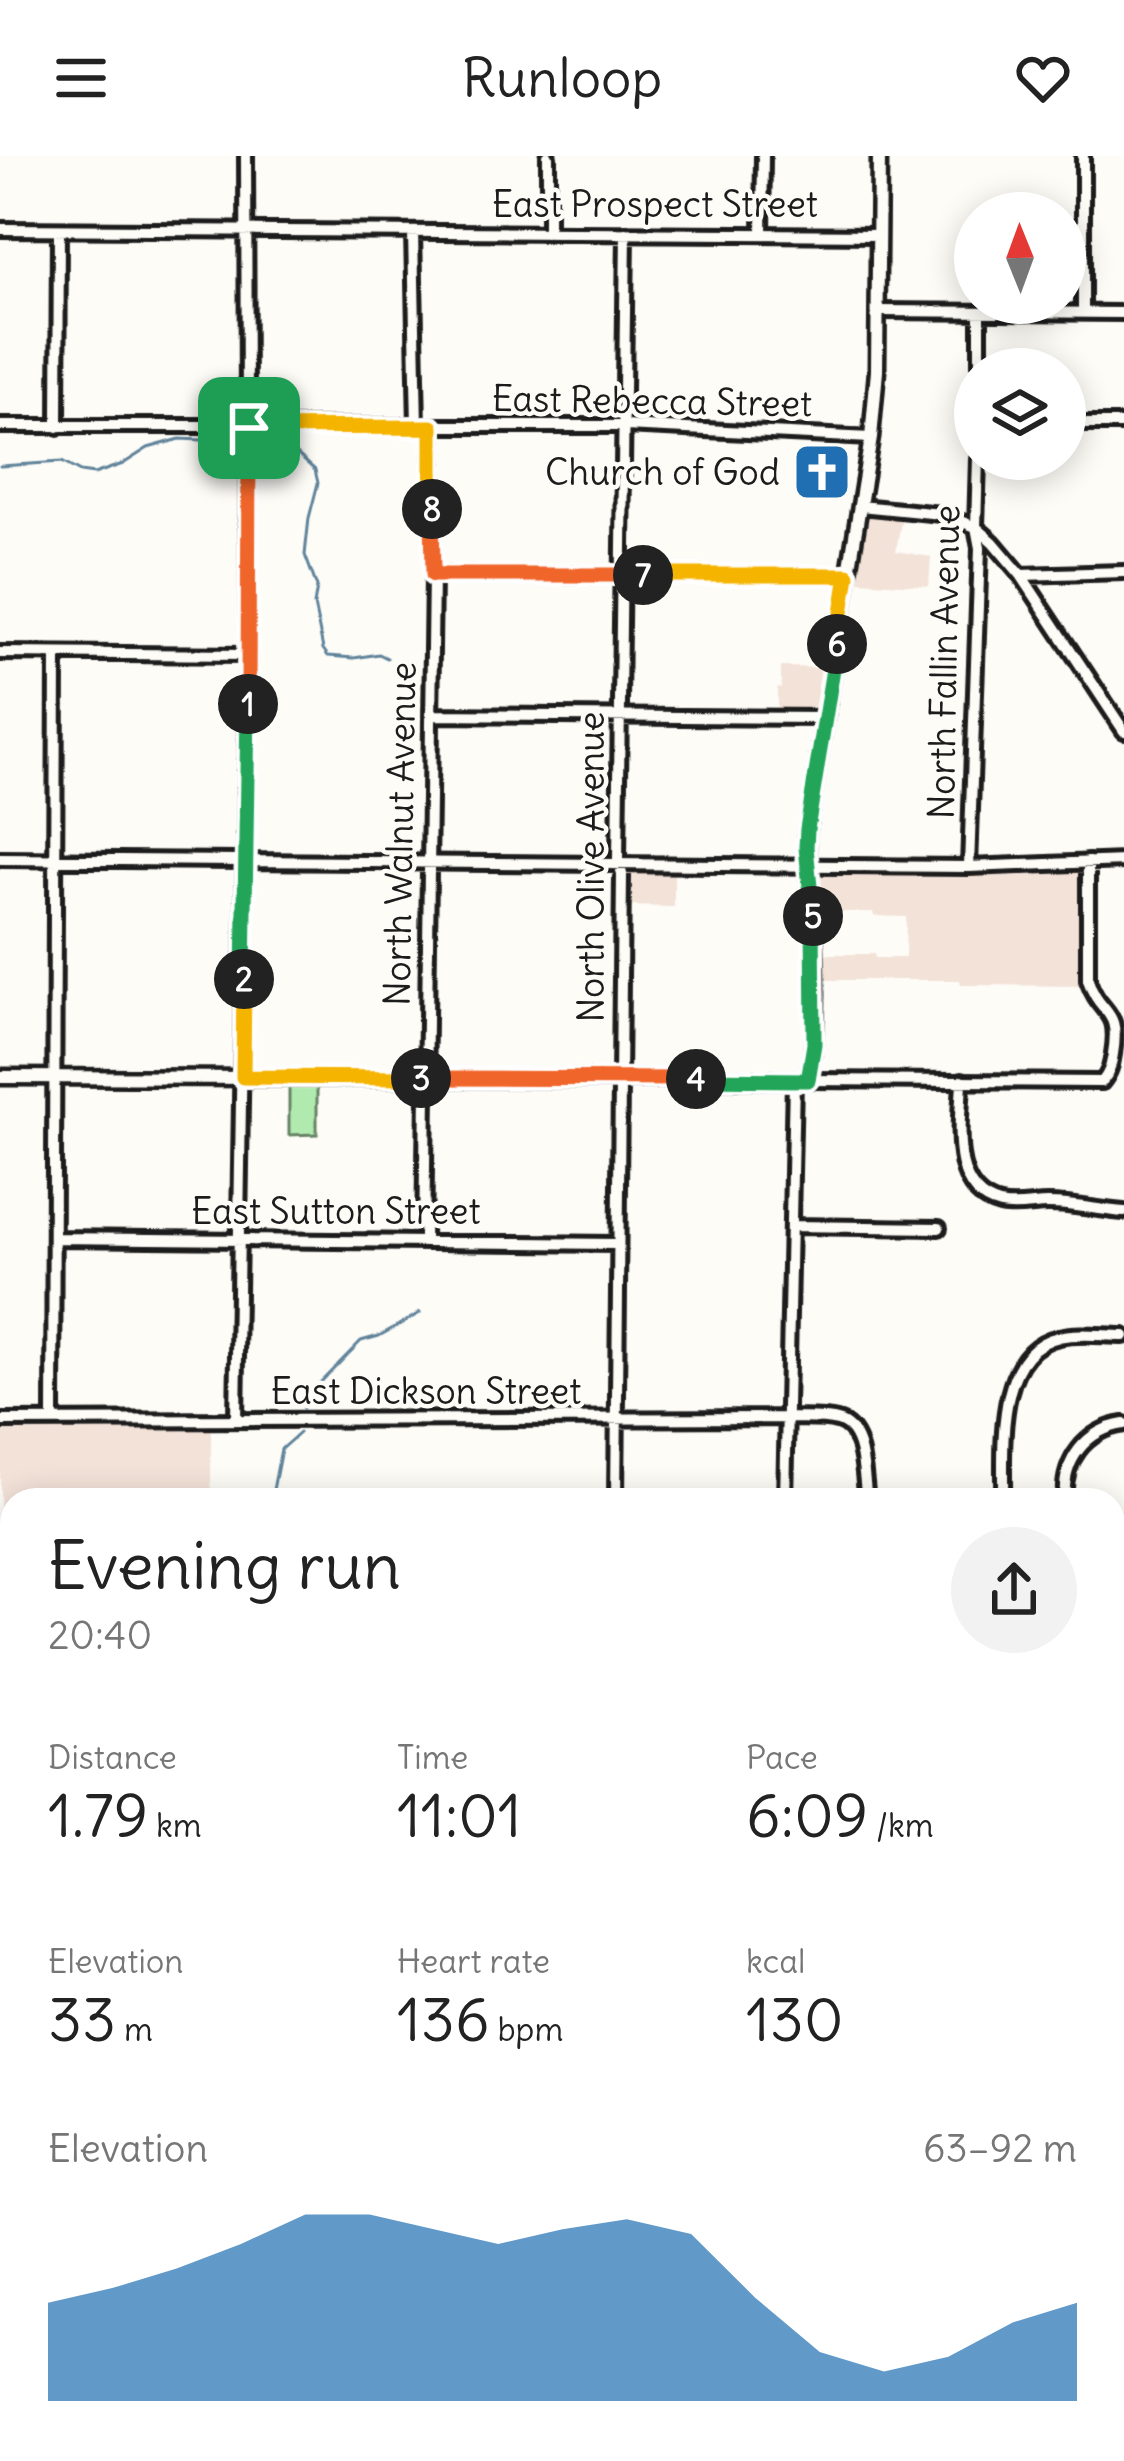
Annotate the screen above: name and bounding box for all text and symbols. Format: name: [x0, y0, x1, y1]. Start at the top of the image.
text: Runloop: [462, 44, 662, 112]
icon: menu: [48, 45, 114, 111]
icon: heart: [1010, 45, 1076, 111]
street label: East Prospect Street: [492, 182, 818, 227]
north arrow: [954, 192, 1086, 324]
map controls: [954, 192, 1086, 480]
button: layers: [954, 348, 1086, 480]
street label: East Rebecca Street: [491, 376, 813, 426]
pin: [198, 377, 300, 479]
icon: arrive: [216, 395, 282, 461]
church icon: Church of God: [791, 441, 853, 503]
place label: Church of God: [545, 450, 780, 495]
pin: 8: [402, 479, 462, 539]
text: 8: [422, 488, 442, 530]
street label: North Fallin Avenue: [919, 504, 969, 820]
pin: 7: [613, 545, 673, 605]
text: 7: [635, 554, 651, 596]
pin: 6: [807, 614, 867, 674]
text: 6: [827, 623, 847, 665]
street label: North Walnut Avenue: [375, 662, 425, 1006]
pin: 1: [218, 674, 278, 734]
text: 1: [241, 683, 255, 725]
street label: North Olive Avenue: [569, 711, 614, 1023]
pin: 5: [783, 886, 843, 946]
text: 5: [804, 895, 822, 937]
pin: 2: [214, 949, 274, 1009]
text: 2: [235, 958, 253, 1000]
pin: 3: [391, 1048, 451, 1108]
pin: 4: [666, 1049, 726, 1109]
text: 3: [412, 1057, 430, 1099]
text: 4: [686, 1058, 706, 1100]
street label: East Sutton Street: [191, 1189, 481, 1234]
street label: East Dickson Street: [271, 1369, 581, 1414]
text: Evening run: [48, 1524, 401, 1607]
button: share: [951, 1527, 1077, 1653]
text: 20:40: [48, 1611, 152, 1660]
text: Distance: [48, 1736, 177, 1778]
text: Time: [397, 1736, 468, 1778]
text: Pace: [746, 1736, 818, 1778]
text: 1.79: [48, 1778, 148, 1853]
text: 11:01: [397, 1778, 522, 1853]
text: 6:09: [746, 1778, 868, 1853]
text: km: [148, 1804, 202, 1846]
text: /km: [868, 1804, 934, 1846]
text: Elevation: [48, 1940, 183, 1982]
text: Heart rate: [397, 1940, 550, 1982]
text: kcal: [746, 1940, 805, 1982]
text: 33: [48, 1982, 116, 2057]
text: 136: [397, 1982, 490, 2057]
text: 130: [746, 1982, 843, 2057]
text: m: [116, 2008, 153, 2050]
text: bpm: [490, 2008, 563, 2050]
text: Elevation: [48, 2124, 208, 2173]
text: 63–92 m: [923, 2124, 1077, 2173]

